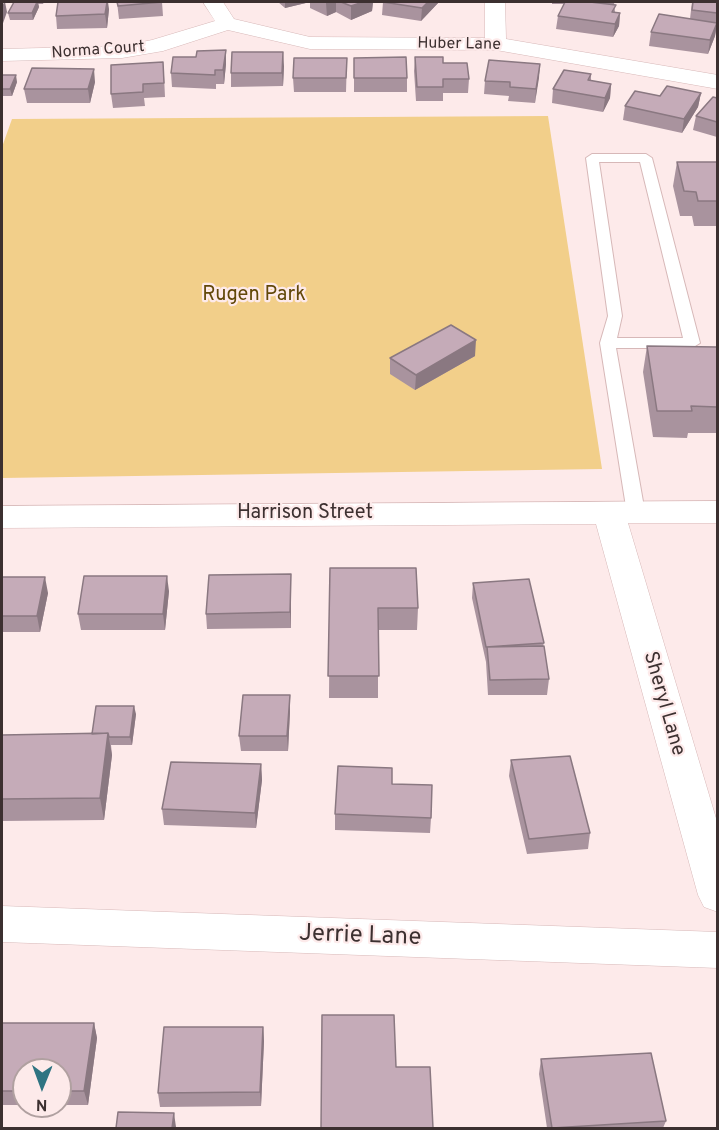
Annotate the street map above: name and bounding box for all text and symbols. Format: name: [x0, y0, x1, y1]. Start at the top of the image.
street label: Huber Lane: [417, 35, 501, 55]
street label: Norma Court: [51, 38, 145, 64]
park label: Rugen Park: [202, 284, 306, 308]
street label: Harrison Street: [237, 502, 373, 526]
street label: Sheryl Lane: [637, 649, 689, 759]
street label: Jerrie Lane: [298, 920, 422, 954]
north arrow: [12, 1058, 72, 1118]
text: N: [36, 1094, 48, 1114]

